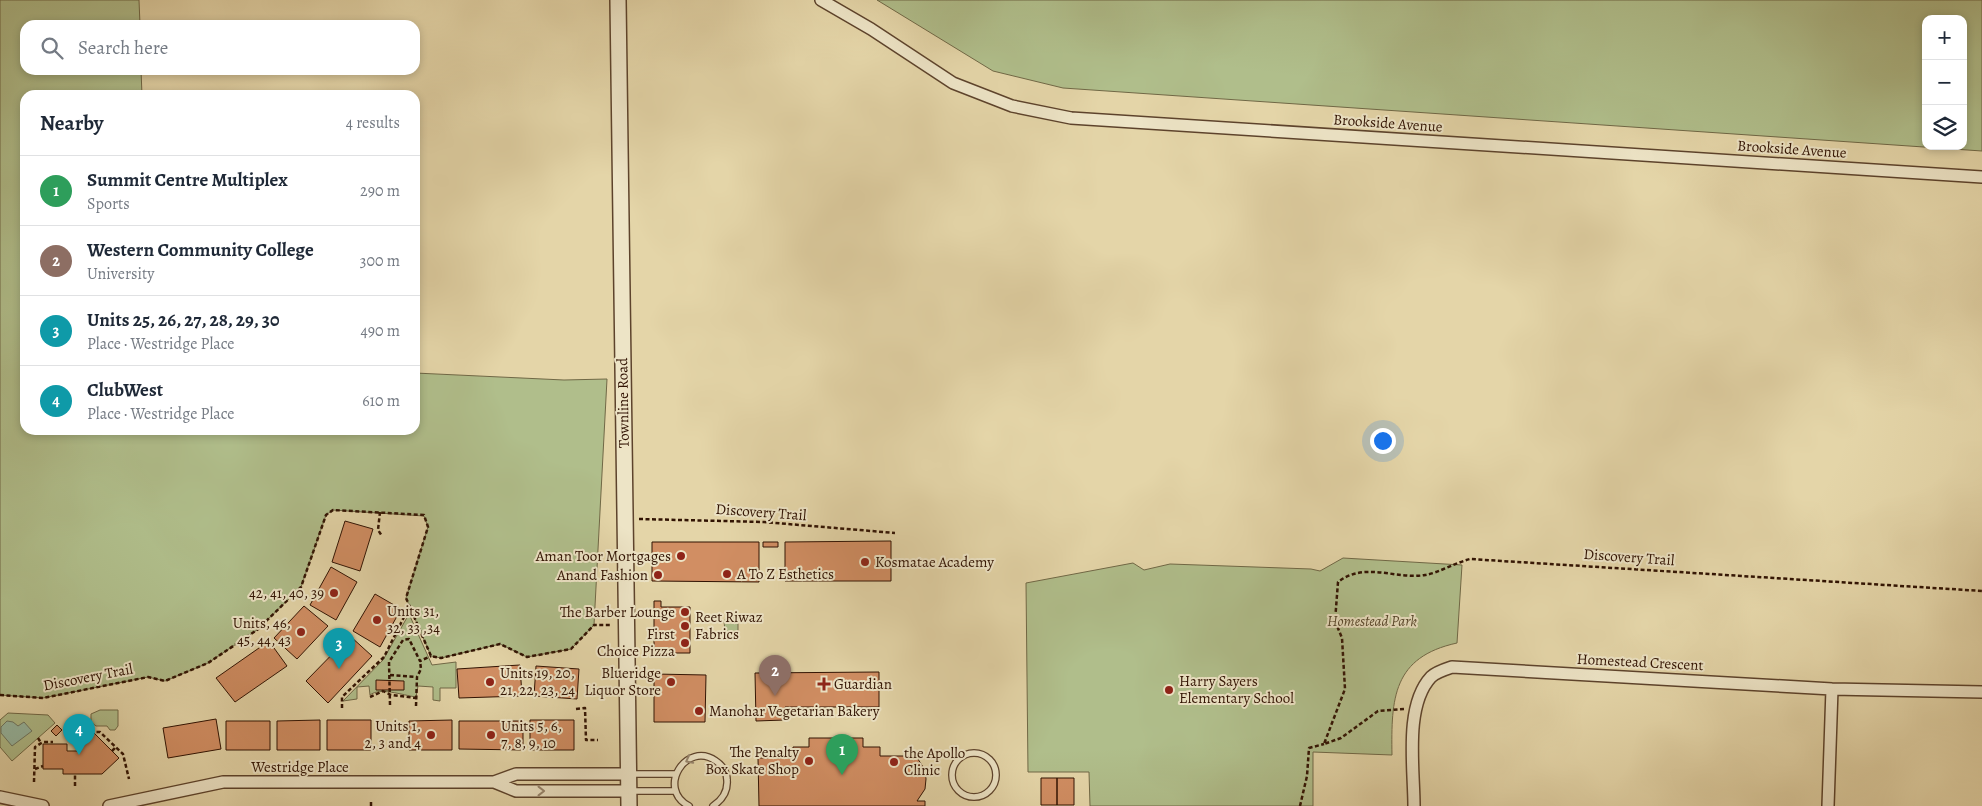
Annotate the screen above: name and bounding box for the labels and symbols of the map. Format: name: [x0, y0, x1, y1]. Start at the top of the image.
street label: Brookside Avenue: [1333, 109, 1444, 137]
street label: Brookside Avenue: [1737, 135, 1848, 163]
street label: Townline Road: [612, 357, 634, 448]
your location: [1370, 428, 1396, 454]
street label: Discovery Trail: [715, 499, 808, 525]
street label: Discovery Trail: [1583, 544, 1676, 570]
place label: Aman Toor Mortgages: [535, 546, 671, 566]
marker: Aman Toor Mortgages: [675, 550, 687, 562]
place label: Kosmatae Academy: [875, 552, 994, 572]
marker: Kosmatae Academy: [859, 556, 871, 568]
place label: A To Z Esthetics: [736, 564, 834, 584]
place label: Anand Fashion: [556, 565, 648, 585]
marker: A To Z Esthetics: [721, 568, 733, 580]
marker: Anand Fashion: [652, 569, 664, 581]
place label: 42, 41, 40, 39: [249, 583, 324, 603]
marker: 42, 41, 40, 39: [328, 587, 340, 599]
place label: Units 31, 32, 33 ,34: [387, 601, 440, 638]
place label: The Barber Lounge: [560, 602, 675, 622]
marker: The Barber Lounge: [679, 606, 691, 618]
place label: Reet Riwaz Fabrics: [695, 607, 763, 644]
park label: Homestead Park: [1327, 611, 1417, 631]
place label: Units, 46, 45, 44, 43: [233, 613, 291, 650]
marker: Units 31, 32, 33 ,34: [371, 614, 383, 626]
marker: Reet Riwaz Fabrics: [679, 620, 691, 632]
place label: First Choice Pizza: [597, 624, 675, 661]
marker: Units, 46, 45, 44, 43: [295, 626, 307, 638]
pin: 3: [323, 628, 355, 669]
marker: First Choice Pizza: [679, 637, 691, 649]
street label: Homestead Crescent: [1576, 649, 1704, 675]
pin: 2: [759, 655, 791, 696]
street label: Discovery Trail: [41, 658, 135, 696]
place label: Units 19, 20, 21, 22, 23, 24: [500, 663, 575, 700]
place label: Blueridge Liquor Store: [584, 663, 661, 700]
place label: Harry Sayers Elementary School: [1179, 671, 1294, 708]
place label: Guardian: [834, 674, 892, 694]
marker: Units 19, 20, 21, 22, 23, 24: [484, 676, 496, 688]
marker: Blueridge Liquor Store: [665, 676, 677, 688]
marker: Guardian: [818, 678, 830, 690]
marker: Harry Sayers Elementary School: [1163, 684, 1175, 696]
place label: Manohar Vegetarian Bakery: [709, 701, 880, 721]
marker: Manohar Vegetarian Bakery: [693, 705, 705, 717]
pin: 4: [63, 714, 95, 755]
place label: Units 1, 2, 3 and 4: [365, 716, 421, 753]
place label: Units 5, 6, 7, 8, 9, 10: [501, 716, 562, 753]
marker: Units 1, 2, 3 and 4: [425, 729, 437, 741]
marker: Units 5, 6, 7, 8, 9, 10: [485, 729, 497, 741]
pin: 1: [826, 734, 858, 775]
place label: The Penalty Box Skate Shop: [705, 742, 799, 779]
place label: the Apollo Clinic: [904, 743, 965, 780]
one-way arrow: [686, 754, 695, 764]
marker: The Penalty Box Skate Shop: [803, 755, 815, 767]
marker: the Apollo Clinic: [888, 756, 900, 768]
street label: Westridge Place: [250, 757, 349, 777]
one-way arrow: [538, 786, 545, 796]

